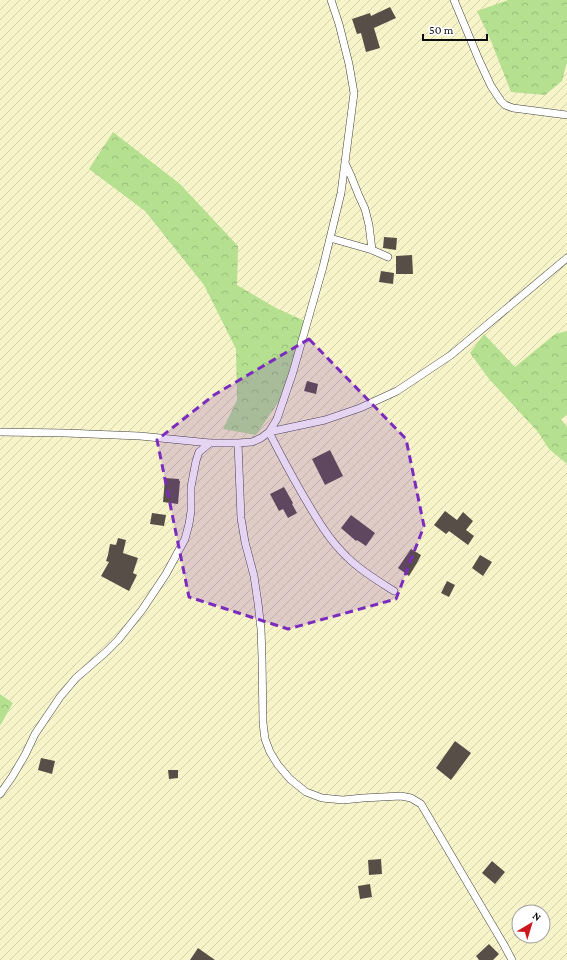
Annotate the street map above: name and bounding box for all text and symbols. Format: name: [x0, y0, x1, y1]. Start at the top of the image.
scale bar: [423, 16, 487, 42]
text: 50 m: [429, 23, 454, 37]
north arrow: [511, 904, 551, 944]
text: N: [531, 909, 544, 923]

